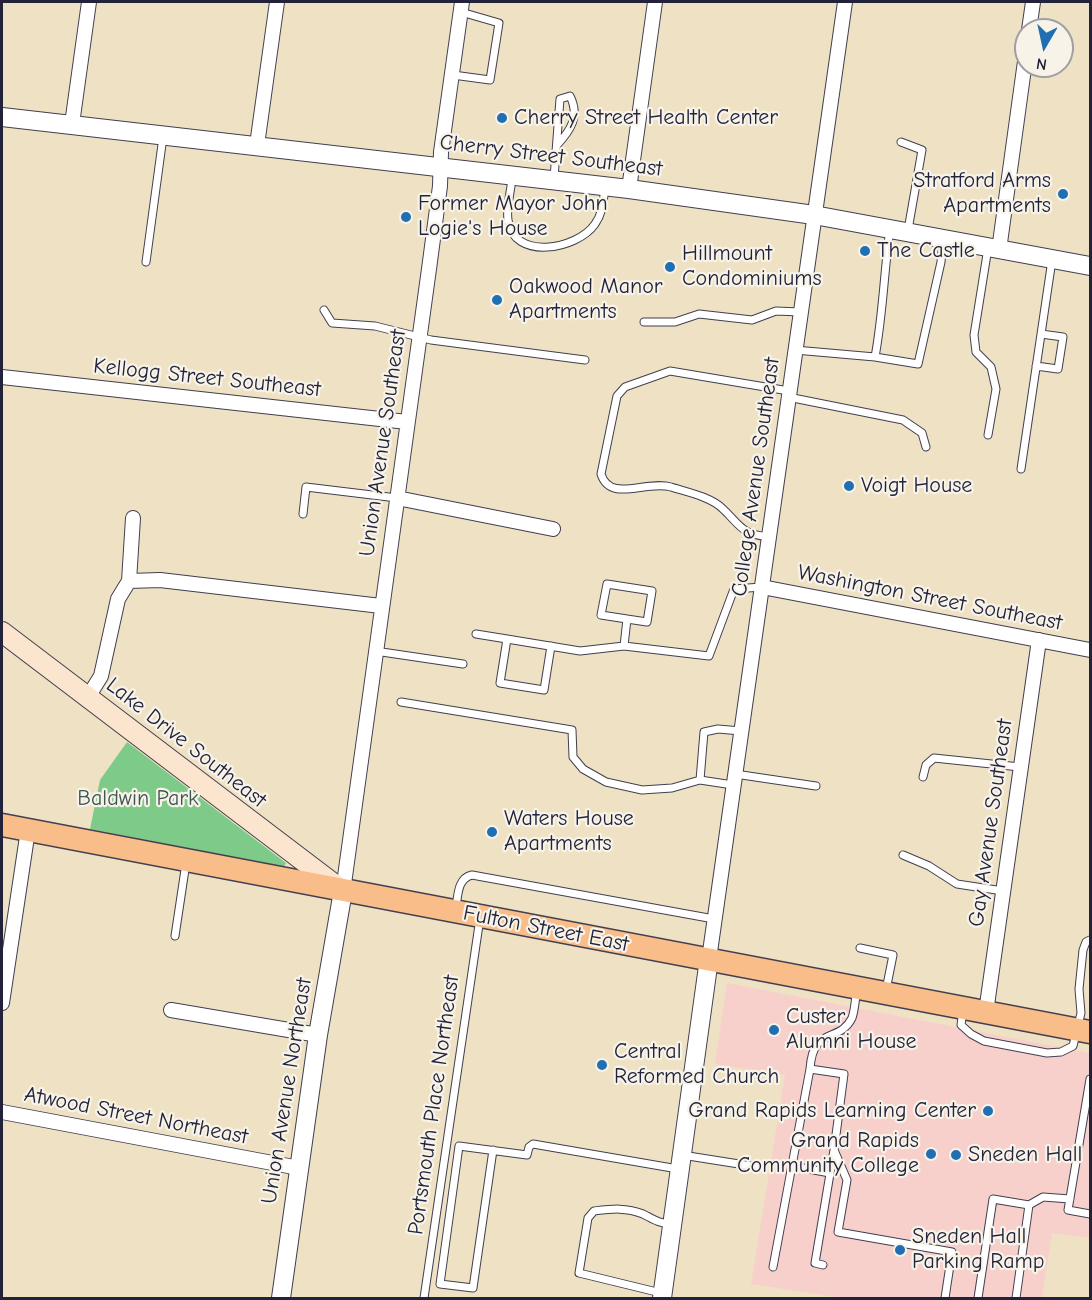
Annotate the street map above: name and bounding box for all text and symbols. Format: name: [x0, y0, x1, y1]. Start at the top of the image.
north arrow: [1014, 18, 1074, 78]
text: N: [1035, 54, 1048, 74]
place label: Cherry Street Health Center: [514, 105, 778, 131]
marker: Cherry Street Health Center: [495, 111, 509, 125]
street label: Cherry Street Southeast: [438, 129, 664, 183]
place label: Stratford Arms Apartments: [913, 168, 1051, 220]
marker: Stratford Arms Apartments: [1056, 187, 1070, 201]
place label: Former Mayor John Logie's House: [418, 191, 608, 242]
marker: Former Mayor John Logie's House: [399, 210, 413, 224]
place label: The Castle: [877, 238, 975, 264]
place label: Hillmount Condominiums: [682, 241, 822, 292]
marker: The Castle: [858, 244, 872, 258]
marker: Hillmount Condominiums: [663, 260, 677, 274]
place label: Oakwood Manor Apartments: [509, 274, 663, 326]
marker: Oakwood Manor Apartments: [490, 293, 504, 307]
street label: Union Avenue Southeast: [354, 328, 412, 558]
street label: Kellogg Street Southeast: [92, 353, 322, 403]
street label: College Avenue Southeast: [726, 356, 786, 598]
place label: Voigt House: [861, 473, 972, 499]
marker: Voigt House: [842, 479, 856, 493]
street label: Washington Street Southeast: [796, 559, 1064, 637]
street label: Lake Drive Southeast: [101, 672, 271, 814]
street label: Gay Avenue Southeast: [963, 717, 1019, 929]
park label: Baldwin Park: [77, 786, 199, 812]
place label: Waters House Apartments: [504, 806, 634, 858]
marker: Waters House Apartments: [485, 825, 499, 839]
street label: Fulton Street East: [461, 900, 631, 958]
street label: Portsmouth Place Northeast: [403, 973, 465, 1237]
street label: Union Avenue Northeast: [256, 976, 318, 1206]
place label: Custer Alumni House: [786, 1004, 916, 1056]
marker: Custer Alumni House: [767, 1023, 781, 1037]
place label: Central Reformed Church: [614, 1039, 779, 1090]
marker: Central Reformed Church: [595, 1058, 609, 1072]
street label: Atwood Street Northeast: [22, 1081, 250, 1151]
place label: Grand Rapids Learning Center: [688, 1098, 976, 1124]
marker: Grand Rapids Learning Center: [981, 1104, 995, 1118]
place label: Grand Rapids Community College: [737, 1128, 919, 1180]
place label: Sneden Hall: [968, 1142, 1082, 1168]
marker: Grand Rapids Community College: [924, 1147, 938, 1161]
marker: Sneden Hall: [949, 1148, 963, 1162]
place label: Sneden Hall Parking Ramp: [912, 1224, 1044, 1276]
marker: Sneden Hall Parking Ramp: [893, 1243, 907, 1257]

